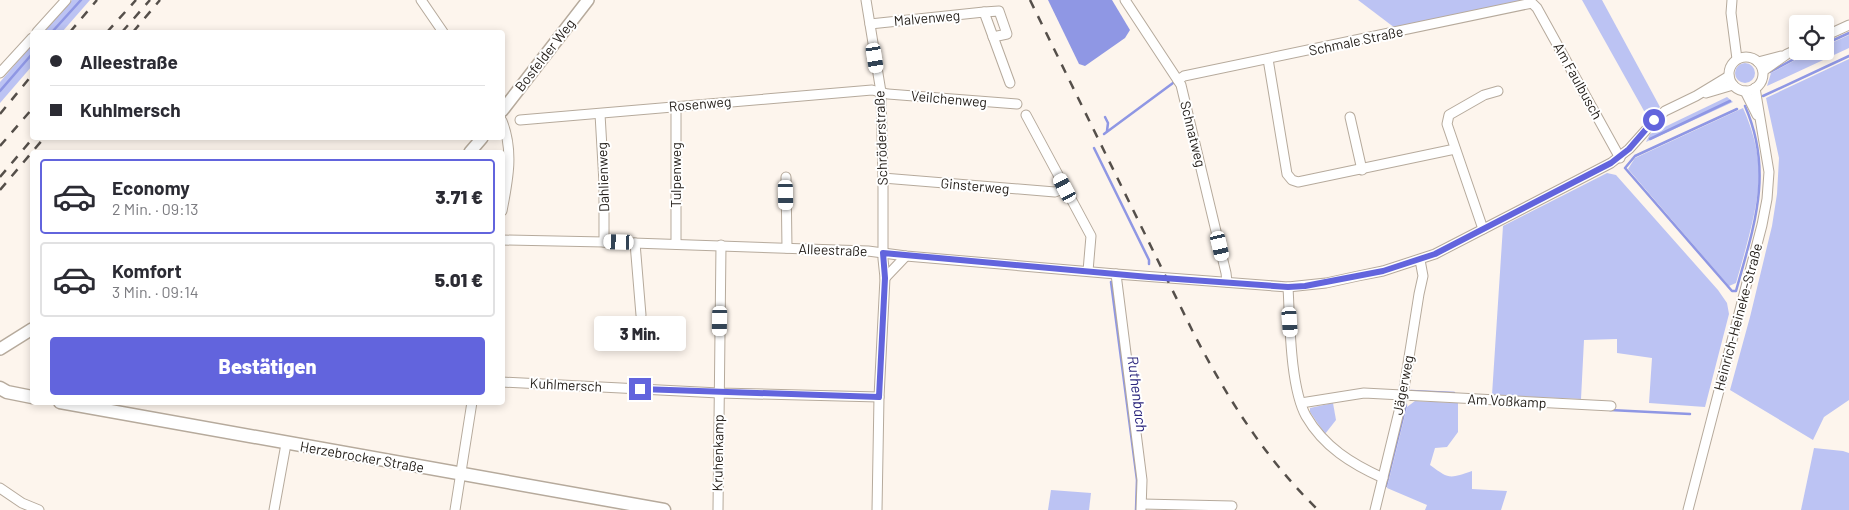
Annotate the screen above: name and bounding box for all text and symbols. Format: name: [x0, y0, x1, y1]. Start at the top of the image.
street label: Malvenweg: [893, 6, 961, 29]
street label: Bosfelder Weg: [511, 15, 578, 94]
map controls: [1789, 15, 1834, 60]
button: locate: [1789, 15, 1834, 60]
street label: Schmale Straße: [1307, 22, 1405, 59]
street label: Am Faulbusch: [1550, 39, 1606, 122]
car: [865, 42, 884, 74]
text: Alleestraße: [80, 50, 178, 73]
street label: Veilchenweg: [910, 87, 988, 110]
street label: Schröderstraße: [870, 90, 891, 186]
street label: Rosenweg: [668, 92, 732, 115]
text: Kuhlmersch: [80, 98, 181, 121]
street label: Schnatweg: [1177, 99, 1210, 169]
route start: [1643, 109, 1665, 131]
street label: Dahlienweg: [593, 142, 612, 212]
street label: Tulpenweg: [667, 142, 684, 208]
car: [1051, 171, 1078, 205]
icon: car: [52, 174, 97, 219]
street label: Ginsterweg: [940, 174, 1010, 197]
text: Economy: [112, 176, 190, 199]
car: [778, 180, 793, 210]
text: 3.71 €: [435, 185, 483, 208]
text: 2 Min. · 09:13: [112, 199, 198, 218]
car: [1209, 230, 1230, 262]
car: [603, 234, 634, 250]
street label: Alleestraße: [798, 240, 868, 259]
street label: Heinrich-Heineke-Straße: [1710, 241, 1765, 393]
icon: car: [52, 257, 97, 302]
text: Komfort: [112, 259, 182, 282]
text: 5.01 €: [435, 268, 483, 291]
text: 3 Min. · 09:14: [112, 282, 199, 301]
car: [712, 306, 727, 336]
car: [1281, 307, 1298, 337]
callout: 3 Min.: [594, 316, 686, 352]
text: 3 Min.: [620, 324, 660, 343]
button: Bestätigen: [50, 337, 485, 395]
street label: Jägerweg: [1388, 354, 1417, 416]
water label: Ruthenbach: [1124, 355, 1152, 433]
street label: Kuhlmersch: [529, 374, 603, 395]
route end: [629, 378, 651, 400]
street label: Am Voßkamp: [1467, 390, 1547, 411]
street label: Kruhenkamp: [708, 414, 727, 492]
street label: Herzebrocker Straße: [299, 437, 426, 476]

